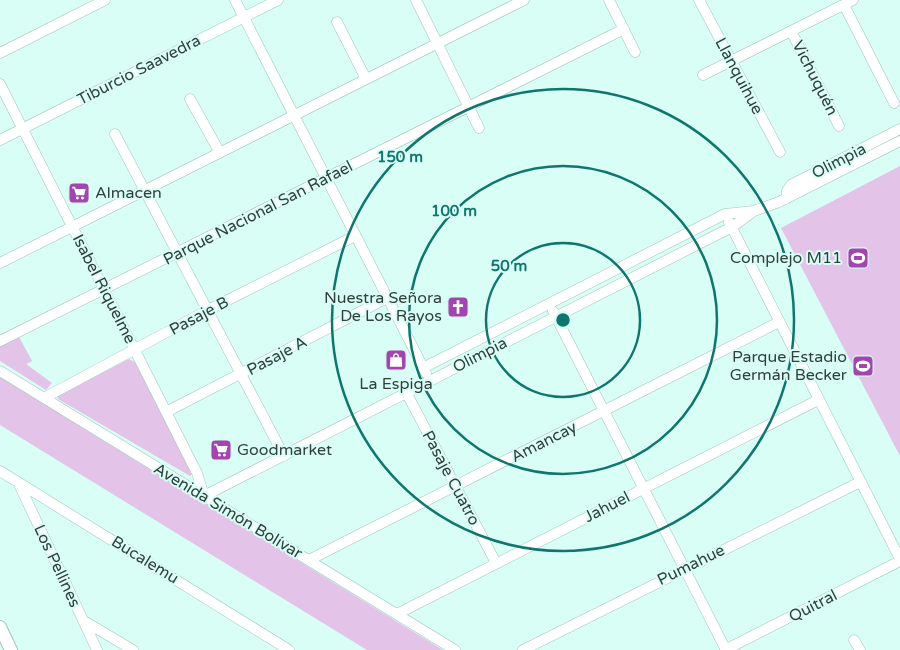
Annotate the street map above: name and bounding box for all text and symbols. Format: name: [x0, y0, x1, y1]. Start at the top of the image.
street label: Tiburcio Saavedra: [74, 30, 204, 110]
street label: Llanquihue: [710, 34, 768, 118]
street label: Vichuquén: [788, 37, 842, 119]
street label: Olimpia: [808, 139, 870, 183]
text: 150 m: [377, 148, 423, 166]
street label: Parque Nacional San Rafael: [160, 156, 356, 270]
supermarket icon: Almacen: [67, 181, 91, 205]
place label: Almacen: [95, 183, 162, 203]
text: 100 m: [431, 202, 477, 220]
street label: Isabel Riquelme: [68, 231, 140, 347]
sports icon: Complejo M11: [846, 246, 870, 270]
place label: Complejo M11: [730, 248, 842, 268]
text: 50 m: [491, 257, 527, 275]
place label: Nuestra Señora De Los Rayos: [324, 288, 442, 326]
street label: Pasaje B: [166, 292, 232, 340]
church icon: Nuestra Señora De Los Rayos: [446, 295, 470, 319]
centre of rings: [554, 311, 572, 329]
street label: Pasaje A: [244, 332, 311, 380]
street label: Olimpia: [449, 333, 511, 377]
place label: Parque Estadio Germán Becker: [730, 347, 848, 385]
shop icon: La Espiga: [384, 348, 408, 372]
sports icon: Parque Estadio Germán Becker: [851, 354, 875, 378]
place label: La Espiga: [359, 374, 433, 394]
street label: Amancay: [508, 417, 581, 467]
street label: Pasaje Cuatro: [418, 427, 484, 529]
supermarket icon: Goodmarket: [209, 438, 233, 462]
place label: Goodmarket: [237, 440, 332, 460]
street label: Avenida Simón Bolívar: [150, 459, 307, 564]
street label: Jahuel: [581, 487, 633, 527]
street label: Los Pellines: [29, 522, 85, 610]
street label: Bucalemu: [108, 531, 182, 589]
street label: Pumahue: [654, 540, 728, 590]
street label: Quitral: [785, 585, 841, 627]

